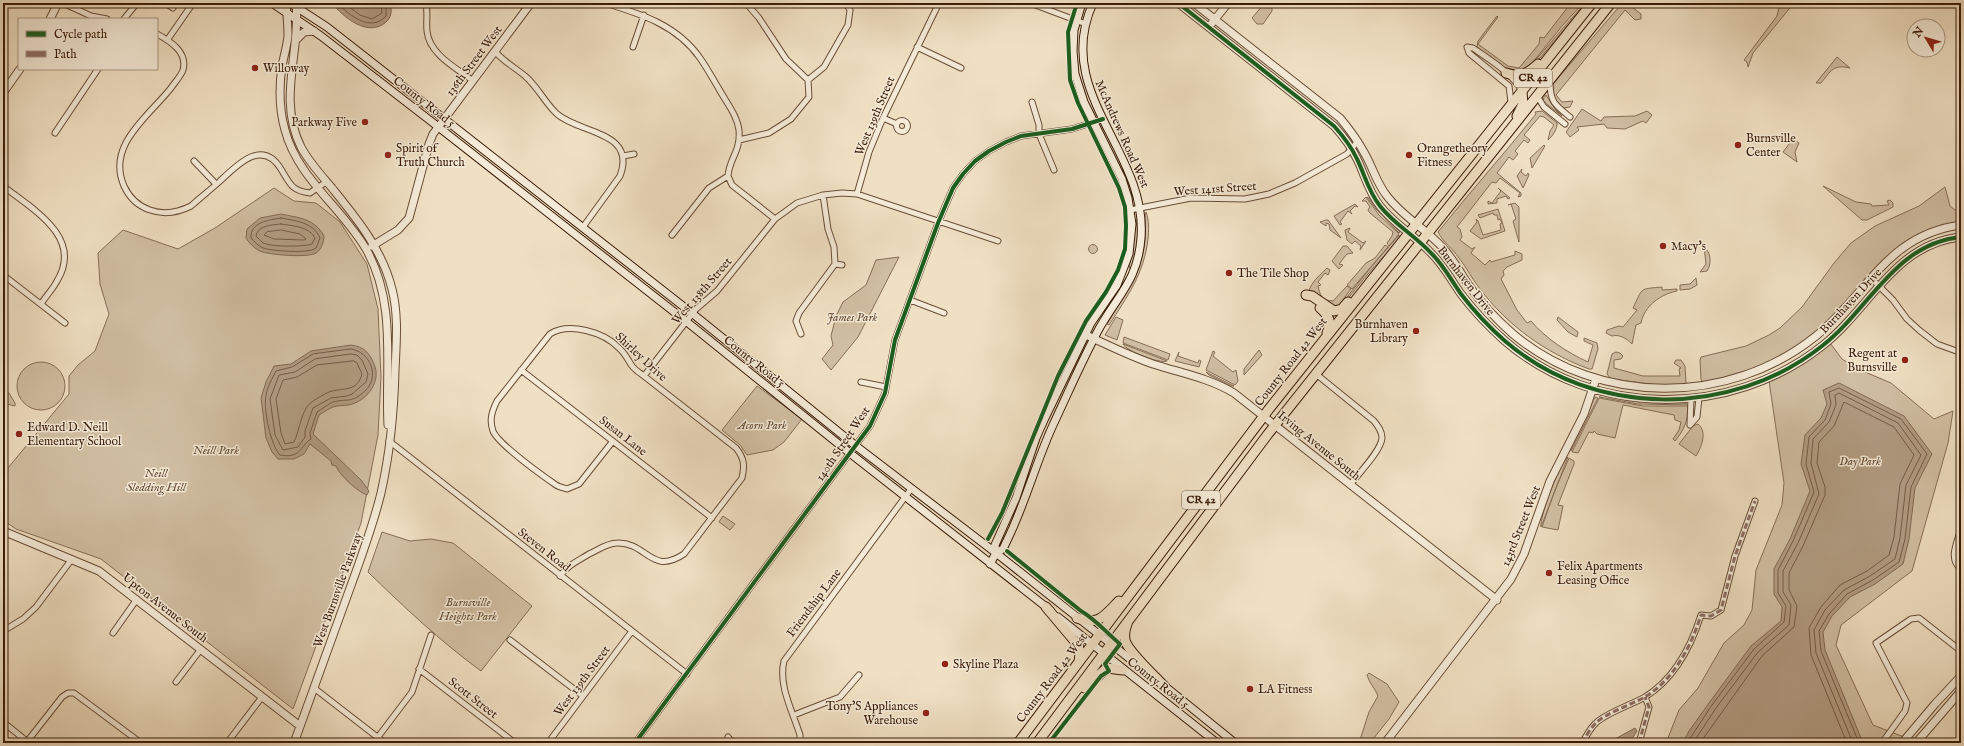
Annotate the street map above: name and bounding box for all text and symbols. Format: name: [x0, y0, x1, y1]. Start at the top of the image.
legend: [18, 18, 158, 70]
north arrow: [1906, 18, 1946, 58]
street label: 136th Street West: [443, 23, 505, 99]
text: N: [1910, 24, 1928, 41]
text: Cycle path: [54, 27, 108, 43]
text: Path: [54, 47, 77, 62]
place label: Willoway: [263, 61, 309, 76]
marker: Willoway: [250, 63, 260, 73]
road number: CR 42: [1514, 69, 1552, 87]
street label: County Road 5: [390, 73, 458, 131]
street label: West 139th Street: [852, 74, 898, 158]
street label: McAndrews Road West: [1091, 78, 1153, 190]
place label: Parkway Five: [291, 115, 357, 130]
marker: Parkway Five: [360, 117, 370, 127]
place label: Burnsville Center: [1746, 131, 1796, 160]
marker: Burnsville Center: [1733, 140, 1743, 150]
place label: Spirit of Truth Church: [396, 141, 465, 170]
place label: Orangetheory Fitness: [1417, 141, 1488, 170]
marker: Spirit of Truth Church: [383, 150, 393, 160]
marker: Orangetheory Fitness: [1404, 150, 1414, 160]
street label: West 141st Street: [1173, 179, 1257, 199]
place label: Macy's: [1671, 239, 1706, 254]
marker: Macy's: [1658, 241, 1668, 251]
street label: Burnhaven Drive: [1434, 243, 1498, 319]
street label: West 138th Street: [669, 254, 735, 328]
street label: Burnhaven Drive: [1817, 265, 1886, 337]
place label: The Tile Shop: [1237, 266, 1310, 282]
marker: The Tile Shop: [1224, 268, 1234, 278]
park label: James Park: [827, 310, 878, 325]
street label: County Road 42 West: [1252, 315, 1330, 409]
place label: Burnhaven Library: [1354, 317, 1409, 346]
marker: Burnhaven Library: [1411, 326, 1421, 336]
street label: Shirley Drive: [612, 329, 670, 385]
street label: County Road 5: [720, 333, 788, 392]
place label: Regent at Burnsville: [1847, 346, 1897, 375]
marker: Regent at Burnsville: [1900, 355, 1910, 365]
street label: 140th Street West: [813, 404, 873, 484]
street label: Irving Avenue South: [1275, 408, 1364, 484]
street label: Susan Lane: [596, 413, 650, 460]
park label: Acorn Park: [735, 418, 787, 433]
place label: Edward D. Neill Elementary School: [27, 420, 122, 449]
marker: Edward D. Neill Elementary School: [14, 429, 24, 439]
park label: Neill Park: [193, 443, 239, 458]
park label: Day Park: [1839, 454, 1881, 469]
park label: Neill Sledding Hill: [126, 466, 187, 496]
street label: 143rd Street West: [1498, 484, 1544, 568]
road number: CR 42: [1182, 491, 1220, 509]
street label: Steven Road: [515, 525, 574, 576]
street label: West Burnsville Parkway: [310, 530, 366, 650]
place label: Felix Apartments Leasing Office: [1557, 559, 1643, 588]
street label: Friendship Lane: [783, 565, 846, 641]
marker: Felix Apartments Leasing Office: [1544, 568, 1554, 578]
street label: Upton Avenue South: [119, 570, 211, 647]
park label: Burnsville Heights Park: [438, 595, 497, 625]
street label: County Road 42 West: [1013, 630, 1091, 726]
street label: West 139th Street: [551, 643, 613, 719]
street label: County Road 5: [1124, 654, 1192, 712]
place label: Skyline Plaza: [953, 657, 1019, 672]
marker: Skyline Plaza: [940, 659, 950, 669]
street label: Scott Street: [445, 674, 501, 722]
place label: LA Fitness: [1258, 682, 1313, 697]
marker: LA Fitness: [1245, 684, 1255, 694]
place label: Tony'S Appliances Warehouse: [826, 699, 918, 728]
marker: Tony'S Appliances Warehouse: [921, 708, 931, 718]

